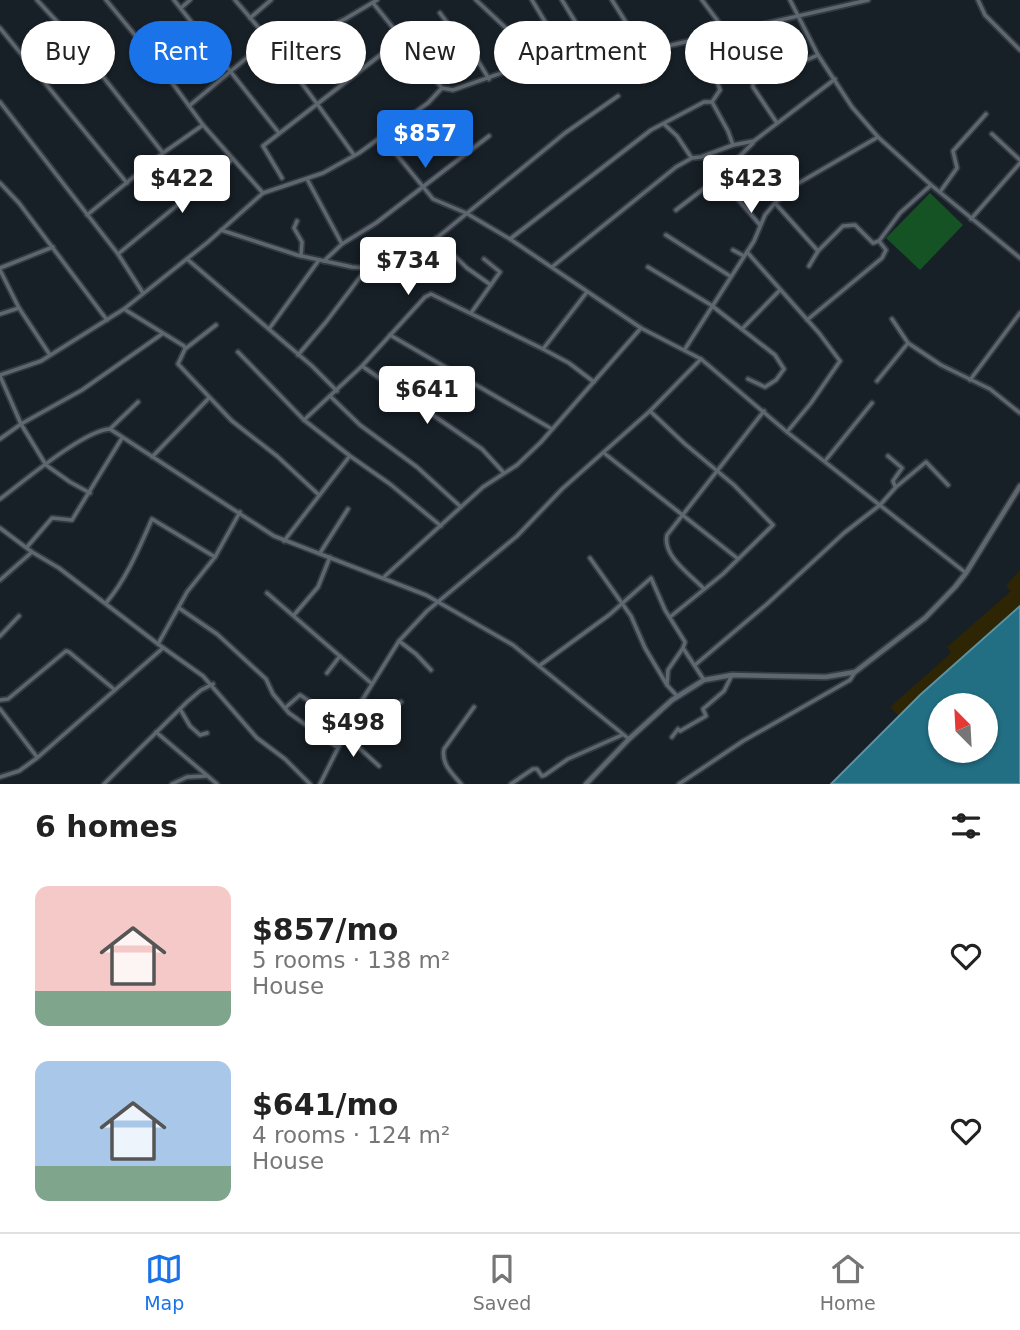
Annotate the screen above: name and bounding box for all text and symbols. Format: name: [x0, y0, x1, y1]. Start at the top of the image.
chip: Buy: [21, 21, 115, 84]
chip: Rent: [129, 21, 232, 84]
chip: Filters: [246, 21, 366, 84]
chip: New: [380, 21, 480, 84]
chip: Apartment: [494, 21, 671, 84]
chip: House: [685, 21, 808, 84]
pin: $857: [384, 110, 466, 170]
text: $857: [393, 120, 457, 146]
pin: $422: [141, 156, 223, 215]
pin: $423: [710, 156, 792, 215]
text: $422: [150, 165, 214, 191]
text: $423: [719, 165, 783, 191]
pin: $734: [367, 238, 449, 297]
text: $734: [376, 247, 440, 273]
pin: $641: [386, 366, 468, 426]
text: $641: [395, 376, 459, 402]
north arrow: [928, 693, 998, 763]
map controls: [928, 693, 998, 763]
pin: $498: [312, 700, 394, 759]
text: $498: [321, 709, 385, 735]
icon: filters: [947, 807, 985, 845]
text: 6 homes: [35, 809, 178, 844]
text: $857/mo: [252, 912, 398, 947]
icon: home: [91, 914, 175, 998]
icon: heart: [947, 937, 985, 975]
text: 5 rooms · 138 m²: [252, 947, 450, 973]
text: House: [252, 973, 324, 999]
text: $641/mo: [252, 1087, 398, 1122]
icon: home: [91, 1089, 175, 1173]
icon: heart: [947, 1112, 985, 1150]
text: 4 rooms · 124 m²: [252, 1122, 450, 1148]
text: House: [252, 1148, 324, 1174]
tab: Map: [144, 1250, 184, 1314]
tab: Saved: [473, 1250, 531, 1314]
tab: Home: [820, 1250, 876, 1314]

